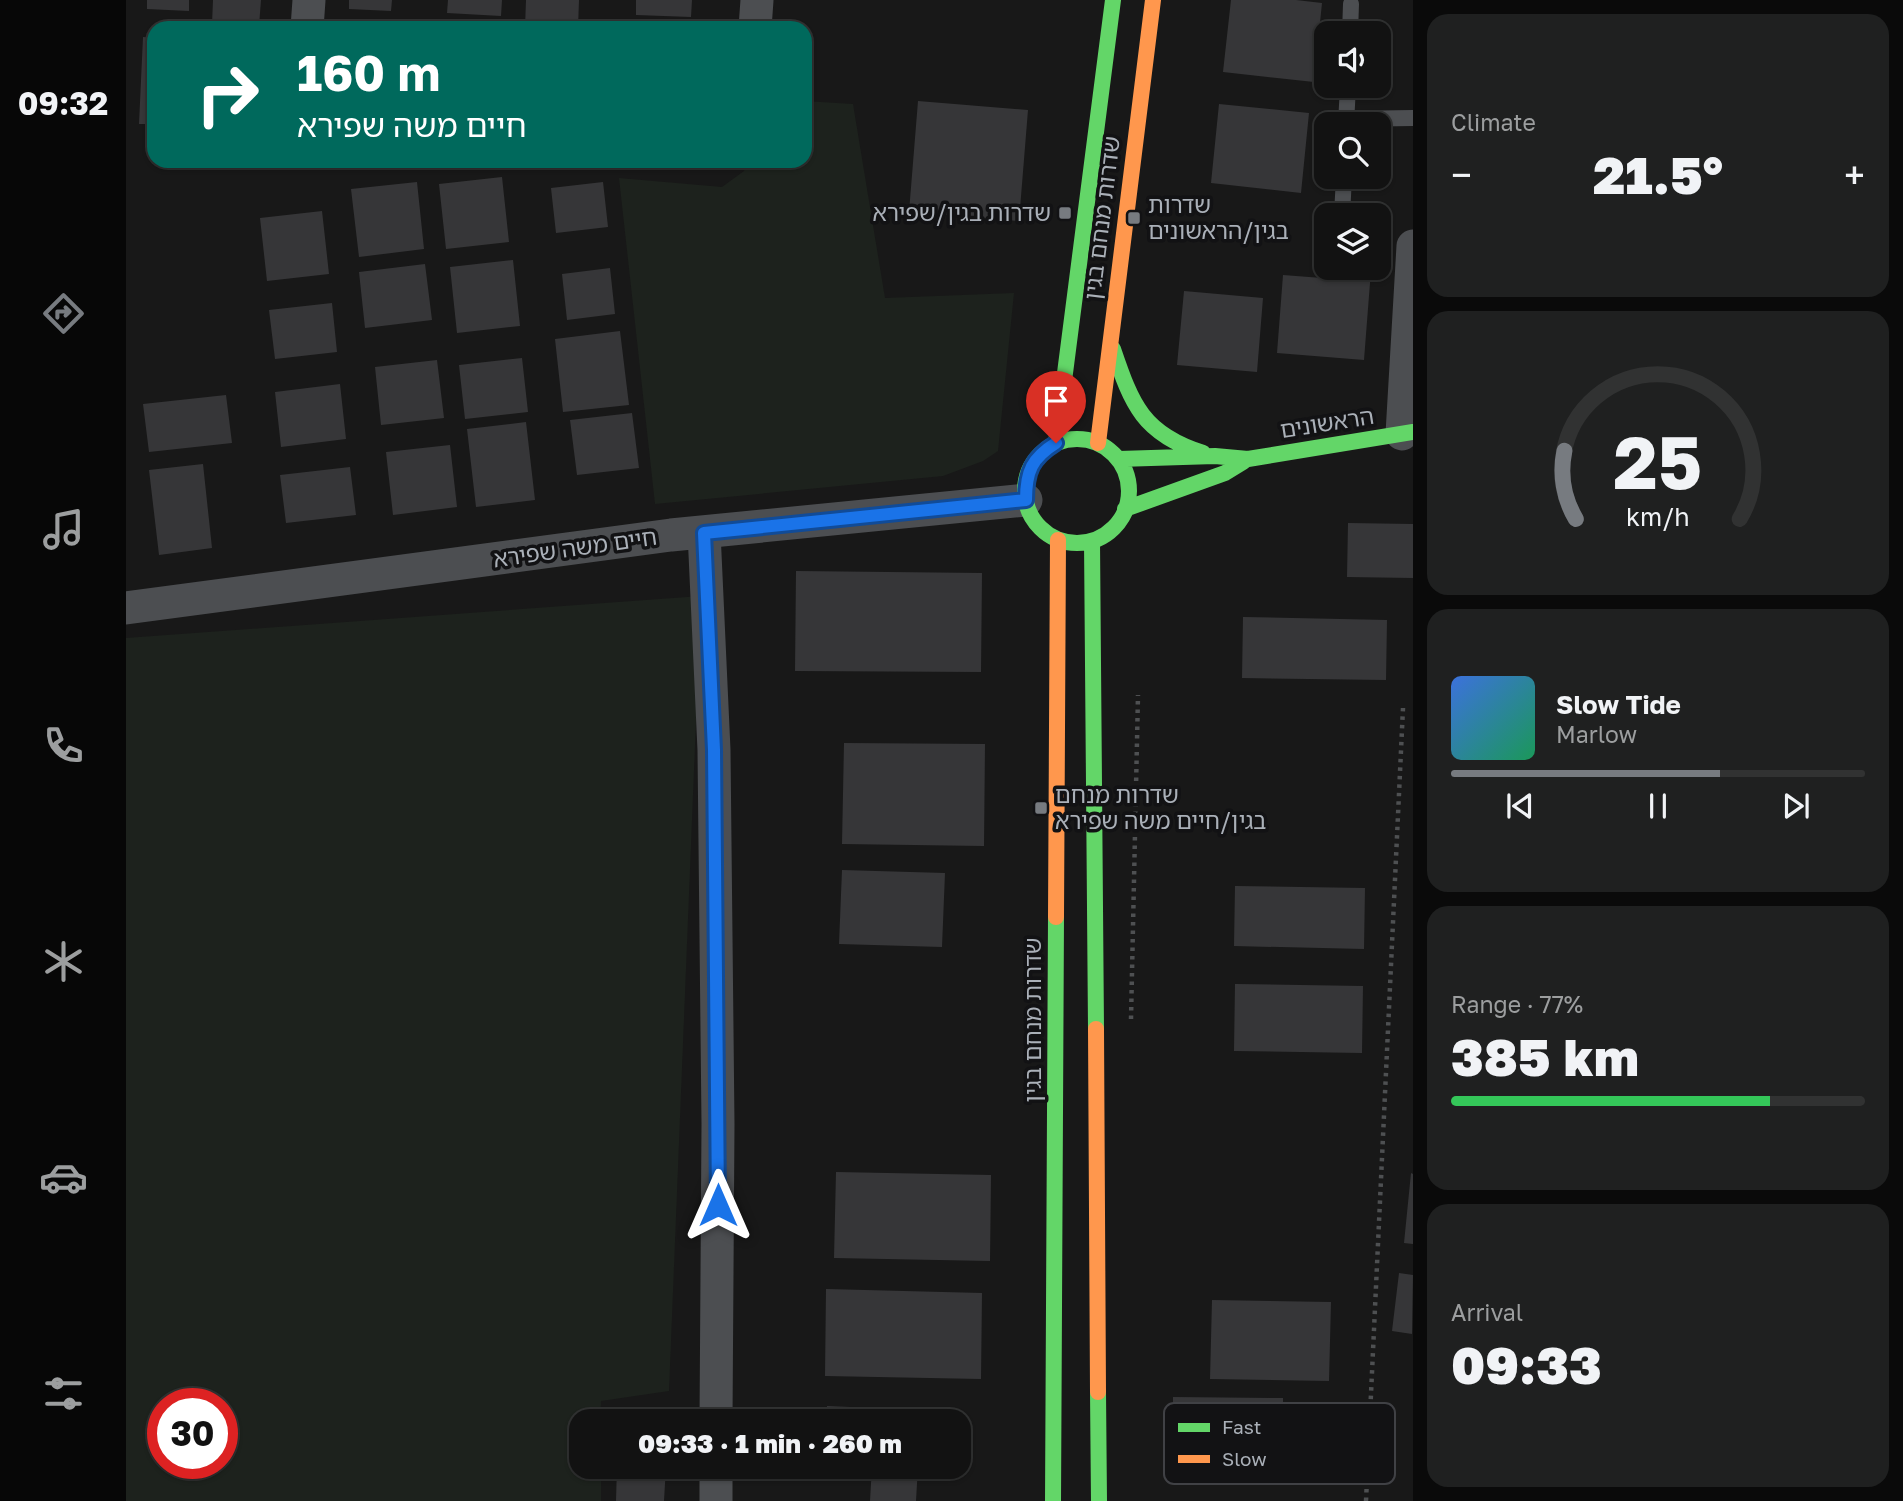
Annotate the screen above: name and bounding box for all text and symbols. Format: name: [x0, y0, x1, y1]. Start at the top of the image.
map controls: [1314, 21, 1391, 280]
button: sound: [1314, 21, 1391, 98]
text: 160 m: [297, 43, 440, 102]
icon: right: [182, 49, 273, 140]
text: 09:32: [18, 84, 108, 122]
text: חיים משה שפירא: [297, 106, 527, 144]
text: Climate: [1451, 108, 1536, 136]
button: search: [1314, 112, 1391, 189]
street label: שדרות מנחם בגין: [1077, 134, 1125, 301]
text: 21.5°: [1593, 143, 1723, 205]
text: −: [1451, 152, 1472, 197]
text: +: [1844, 152, 1865, 197]
place label: שדרות בגין/הראשונים: [1148, 190, 1289, 244]
place label: שדרות בגין/שפירא: [872, 198, 1051, 226]
button: layers: [1314, 203, 1391, 280]
marker: שדרות בגין/שפירא: [1057, 205, 1073, 221]
marker: שדרות בגין/הראשונים: [1126, 210, 1142, 226]
icon: directions: [39, 289, 88, 338]
pin: [1026, 371, 1086, 443]
icon: arrive: [1037, 382, 1075, 420]
street label: הראשונים: [1278, 401, 1376, 443]
text: 25: [1614, 419, 1702, 506]
text: km/h: [1626, 501, 1690, 532]
icon: music: [39, 505, 88, 554]
street label: חיים משה שפירא: [491, 522, 659, 572]
text: Slow Tide: [1556, 689, 1681, 720]
text: Marlow: [1556, 720, 1637, 748]
icon: phone: [39, 721, 88, 770]
place label: שדרות מנחם בגין/חיים משה שפירא: [1055, 780, 1266, 834]
icon: previous: [1501, 787, 1539, 825]
icon: pause: [1639, 787, 1677, 825]
icon: next: [1777, 787, 1815, 825]
marker: שדרות מנחם בגין/חיים משה שפירא: [1033, 800, 1049, 816]
icon: climate: [39, 937, 88, 986]
street label: שדרות מנחם בגין: [1018, 938, 1046, 1102]
text: Range · 77%: [1451, 990, 1583, 1018]
text: 385 km: [1451, 1025, 1639, 1087]
icon: car: [39, 1153, 88, 1202]
position arrow: [681, 1168, 755, 1242]
text: Arrival: [1451, 1298, 1523, 1326]
text: 09:33: [1451, 1333, 1602, 1395]
icon: filters: [39, 1369, 88, 1418]
speed limit sign: 30: [147, 1388, 238, 1479]
legend: [1164, 1403, 1395, 1484]
text: Fast: [1222, 1415, 1261, 1438]
text: 09:33 · 1 min · 260 m: [638, 1428, 902, 1459]
text: Slow: [1222, 1447, 1267, 1470]

